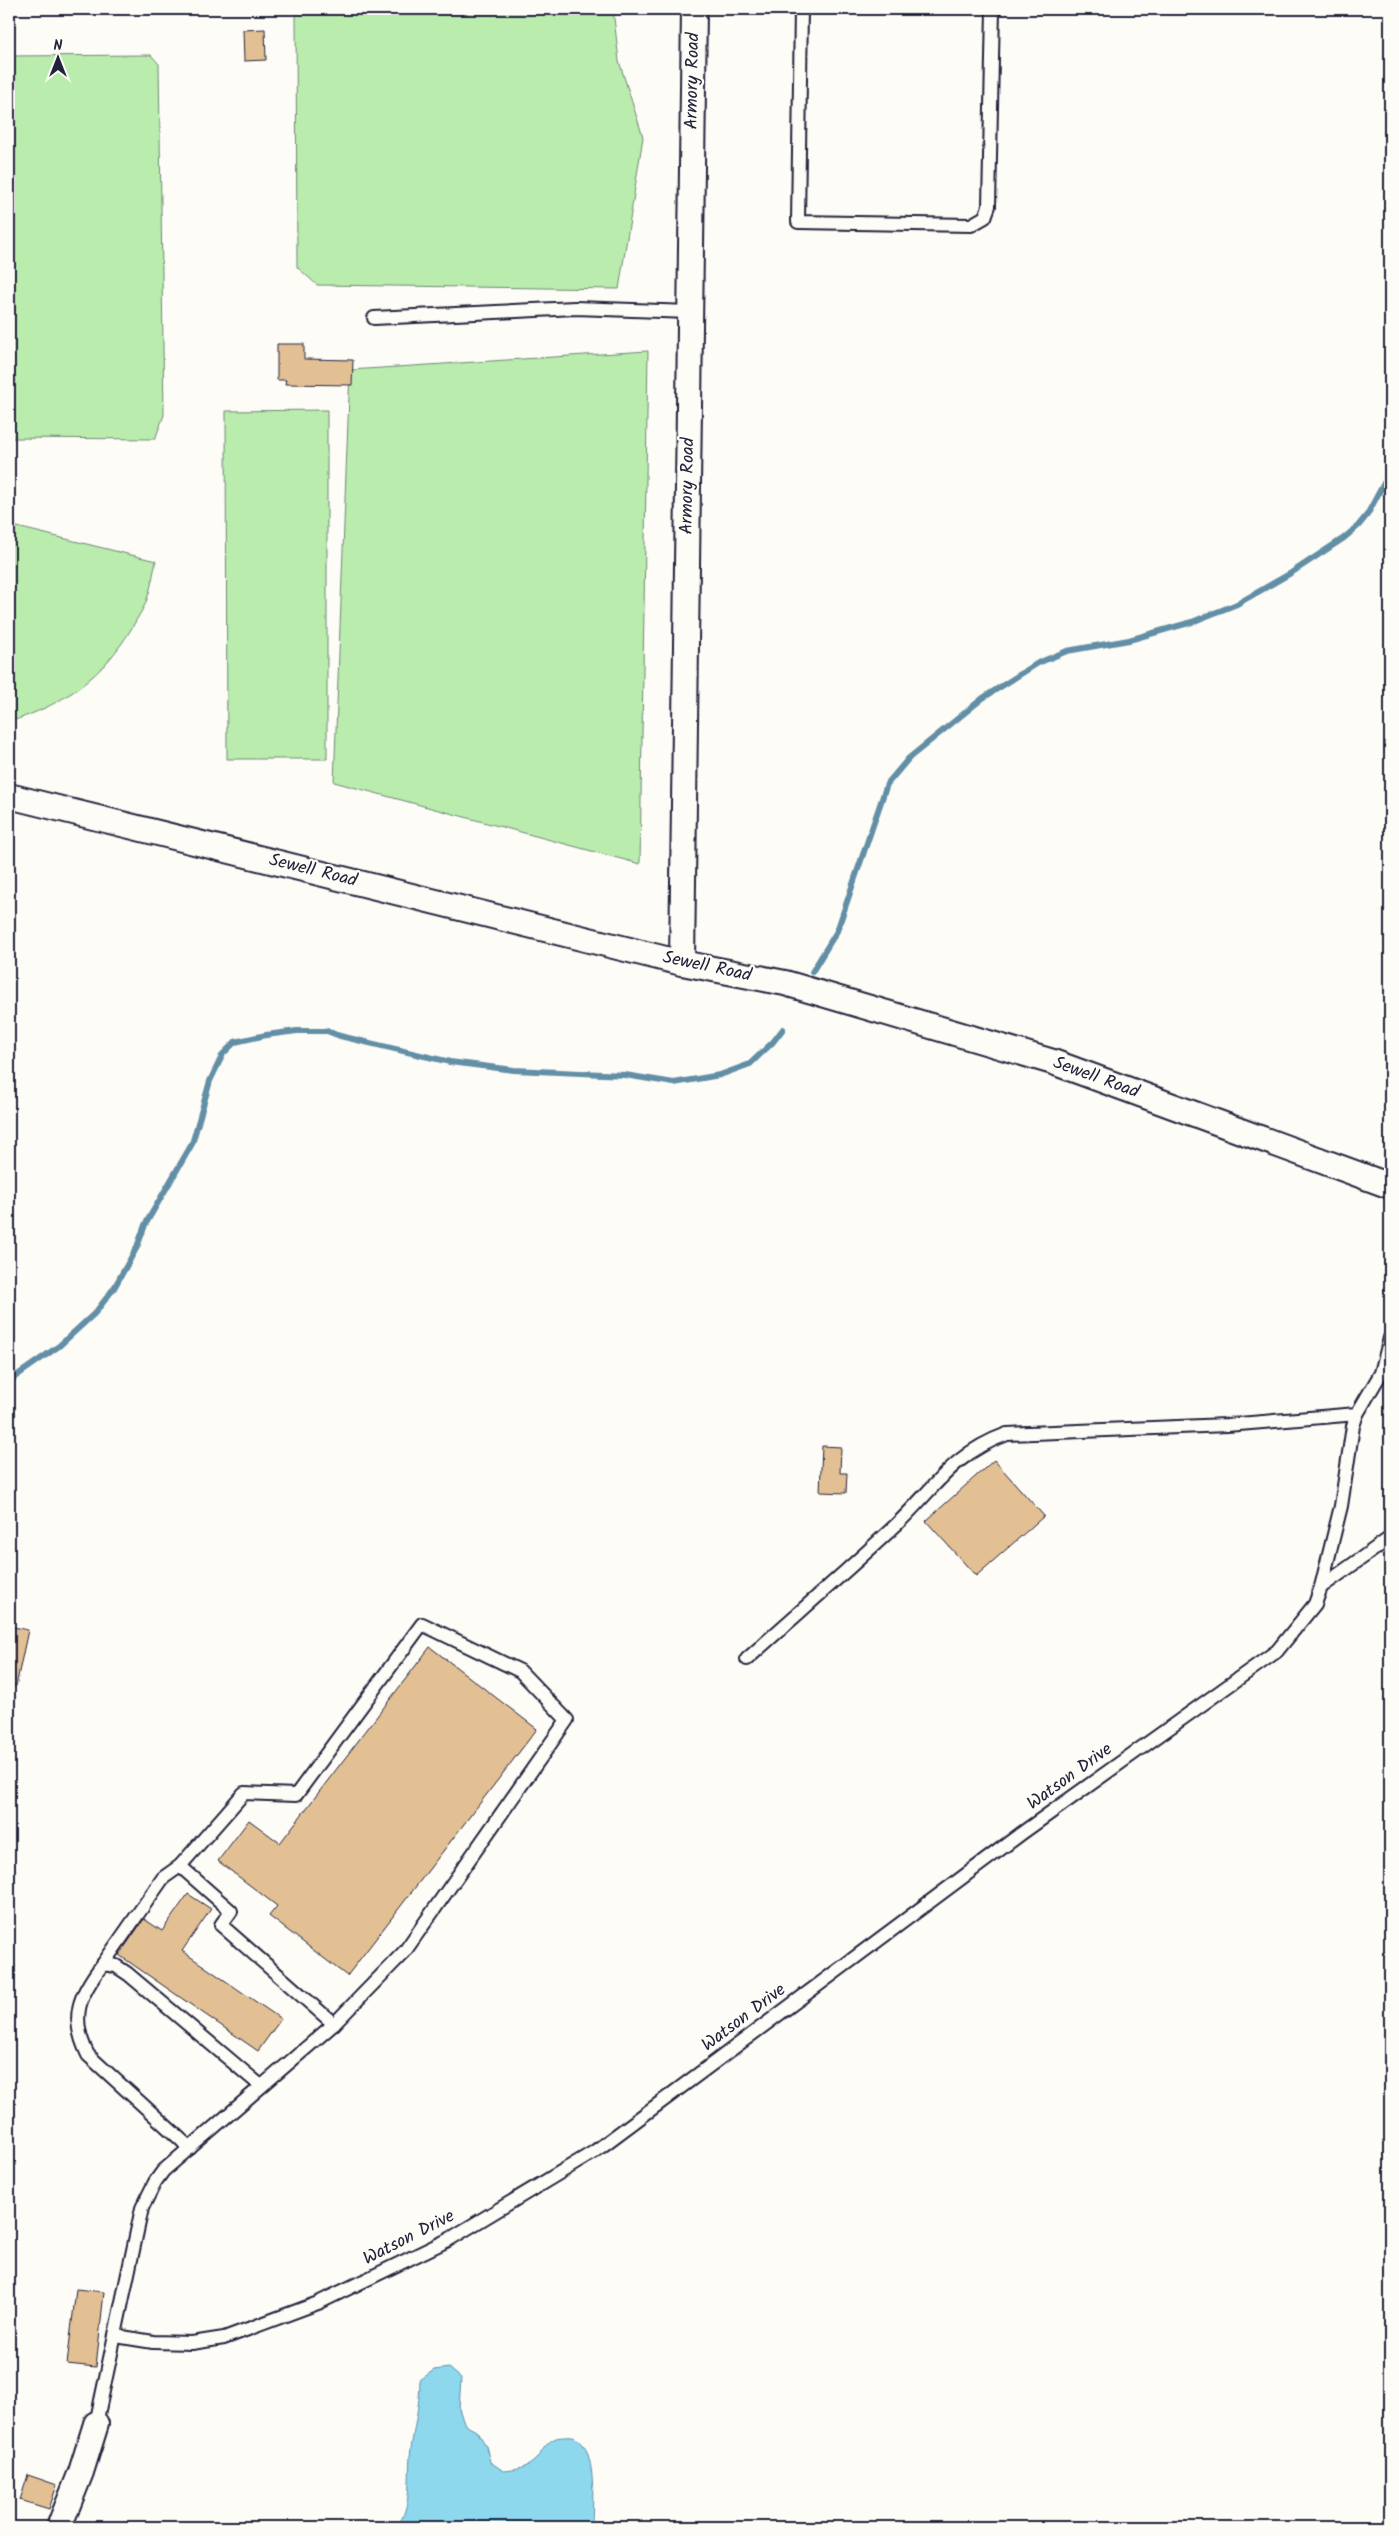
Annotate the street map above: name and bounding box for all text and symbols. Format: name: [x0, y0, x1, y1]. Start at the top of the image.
street label: Armory Road: [678, 31, 708, 130]
north arrow: [32, 32, 82, 82]
text: N: [54, 35, 63, 57]
street label: Armory Road: [673, 436, 703, 535]
street label: Sewell Road: [266, 846, 361, 896]
street label: Sewell Road: [660, 943, 755, 991]
street label: Sewell Road: [1049, 1049, 1144, 1107]
street label: Watson Drive: [1021, 1736, 1119, 1818]
street label: Watson Drive: [695, 1976, 793, 2060]
street label: Watson Drive: [358, 2202, 460, 2274]

